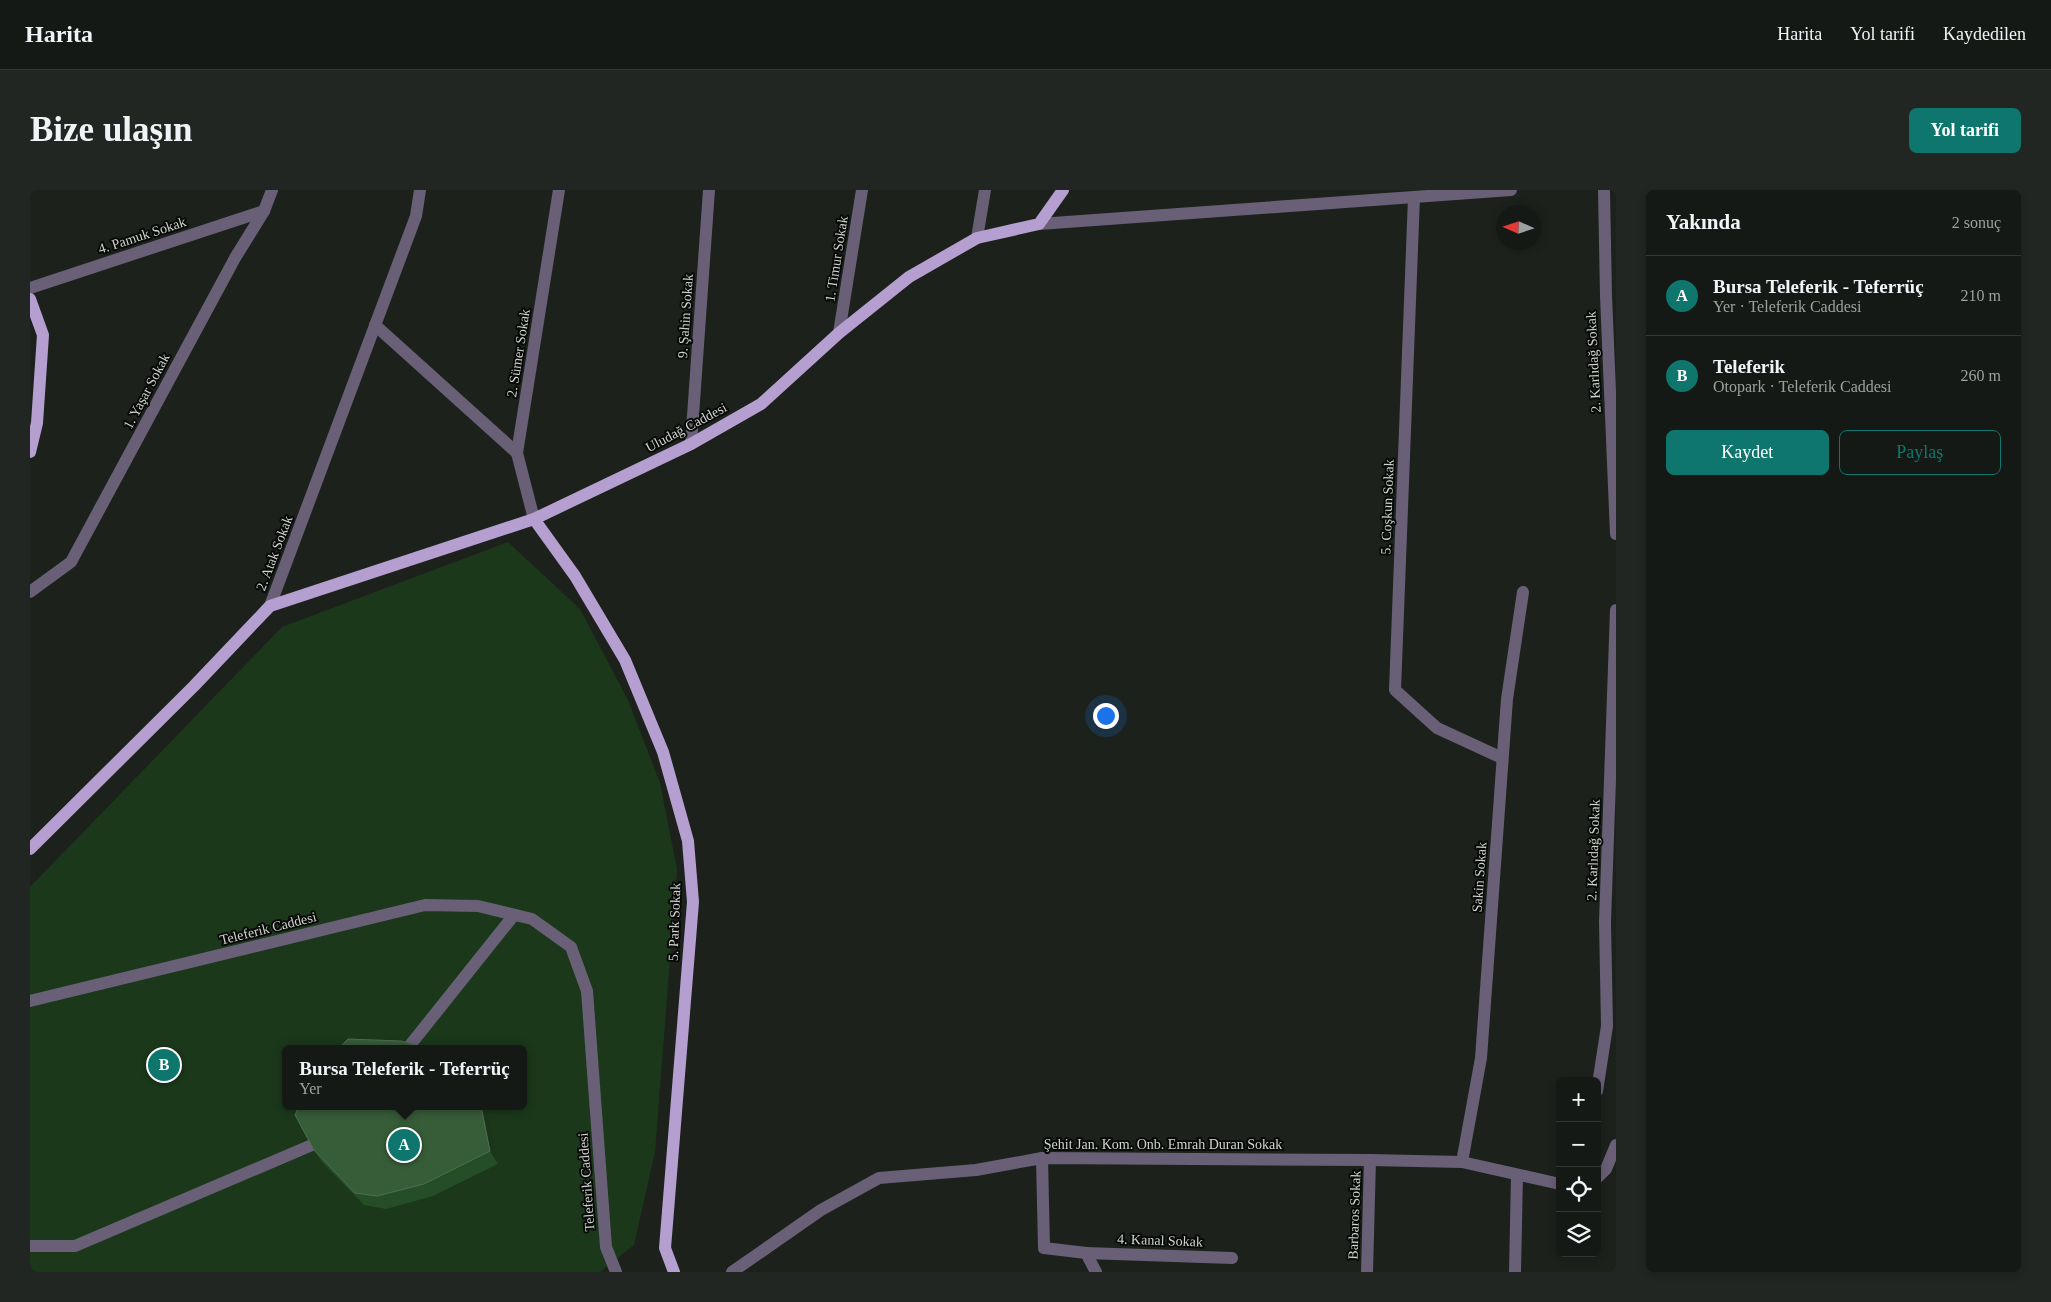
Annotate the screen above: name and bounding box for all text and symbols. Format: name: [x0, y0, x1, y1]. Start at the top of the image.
text: Harita: [25, 21, 93, 47]
text: Harita: [1777, 24, 1822, 44]
text: Yol tarifi: [1850, 24, 1915, 44]
text: Kaydedilen: [1943, 24, 2026, 44]
button: Yol tarifi: [1909, 108, 2021, 153]
text: Bize ulaşın: [30, 110, 192, 149]
north arrow: [1496, 205, 1541, 250]
text: Yakında: [1666, 210, 1741, 234]
street label: 4. Pamuk Sokak: [96, 214, 188, 257]
text: 2 sonuç: [1952, 214, 2001, 231]
street label: 1. Timur Sokak: [822, 215, 851, 303]
street label: 9. Şahin Sokak: [675, 273, 696, 359]
text: Bursa Teleferik - Teferrüç: [1713, 276, 1924, 297]
text: A: [1676, 287, 1688, 304]
text: 210 m: [1961, 287, 2001, 304]
text: Yer · Teleferik Caddesi: [1713, 298, 1861, 315]
street label: 2. Sümer Sokak: [504, 308, 533, 398]
street label: 2. Karlıdağ Sokak: [1583, 311, 1604, 413]
street label: 1. Yaşar Sokak: [120, 351, 173, 432]
text: Teleferik: [1713, 356, 1785, 377]
text: B: [1677, 367, 1687, 384]
text: 260 m: [1961, 367, 2001, 384]
text: Otopark · Teleferik Caddesi: [1713, 378, 1892, 395]
street label: Uludağ Caddesi: [643, 400, 730, 455]
button: Kaydet: [1666, 430, 1829, 475]
button: Paylaş: [1839, 430, 2001, 475]
street label: 5. Coşkun Sokak: [1378, 459, 1397, 555]
street label: 2. Atak Sokak: [253, 514, 296, 593]
your location: [1093, 703, 1119, 729]
street label: 2. Karlıdağ Sokak: [1584, 799, 1603, 901]
street label: Sakin Sokak: [1470, 841, 1489, 913]
street label: 5. Park Sokak: [666, 883, 683, 961]
street label: Teleferik Caddesi: [218, 909, 318, 948]
popup: [282, 1045, 527, 1110]
pin: B: [148, 1046, 180, 1084]
text: Bursa Teleferik - Teferrüç: [299, 1058, 510, 1079]
map controls: [1556, 1077, 1601, 1257]
button: +: [1556, 1077, 1601, 1122]
text: Yer: [299, 1080, 322, 1097]
button: −: [1556, 1122, 1601, 1167]
pin: A: [388, 1126, 420, 1164]
street label: Teleferik Caddesi: [576, 1132, 597, 1232]
street label: Şehit Jan. Kom. Onb. Emrah Duran Sokak: [1044, 1137, 1282, 1152]
button: locate: [1556, 1167, 1601, 1212]
street label: Barbaros Sokak: [1345, 1170, 1364, 1260]
button: layers: [1556, 1212, 1601, 1257]
street label: 4. Kanal Sokak: [1117, 1232, 1203, 1249]

